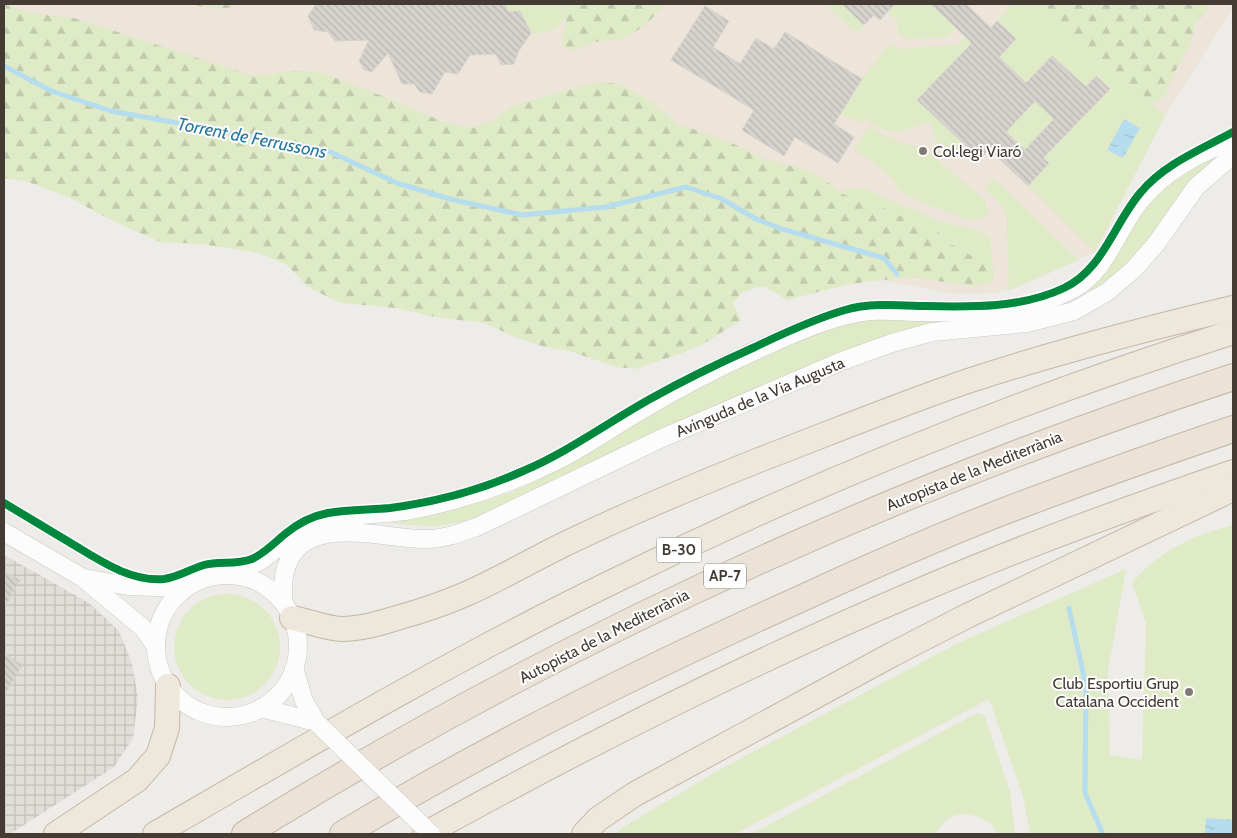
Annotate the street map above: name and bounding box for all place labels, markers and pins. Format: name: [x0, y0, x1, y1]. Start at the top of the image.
place label: Col·legi Viaró: [933, 142, 1022, 161]
marker: Col·legi Viaró: [917, 145, 929, 157]
place label: Club Esportiu Grup Catalana Occident: [1053, 674, 1180, 711]
marker: Club Esportiu Grup Catalana Occident: [1183, 686, 1195, 698]

